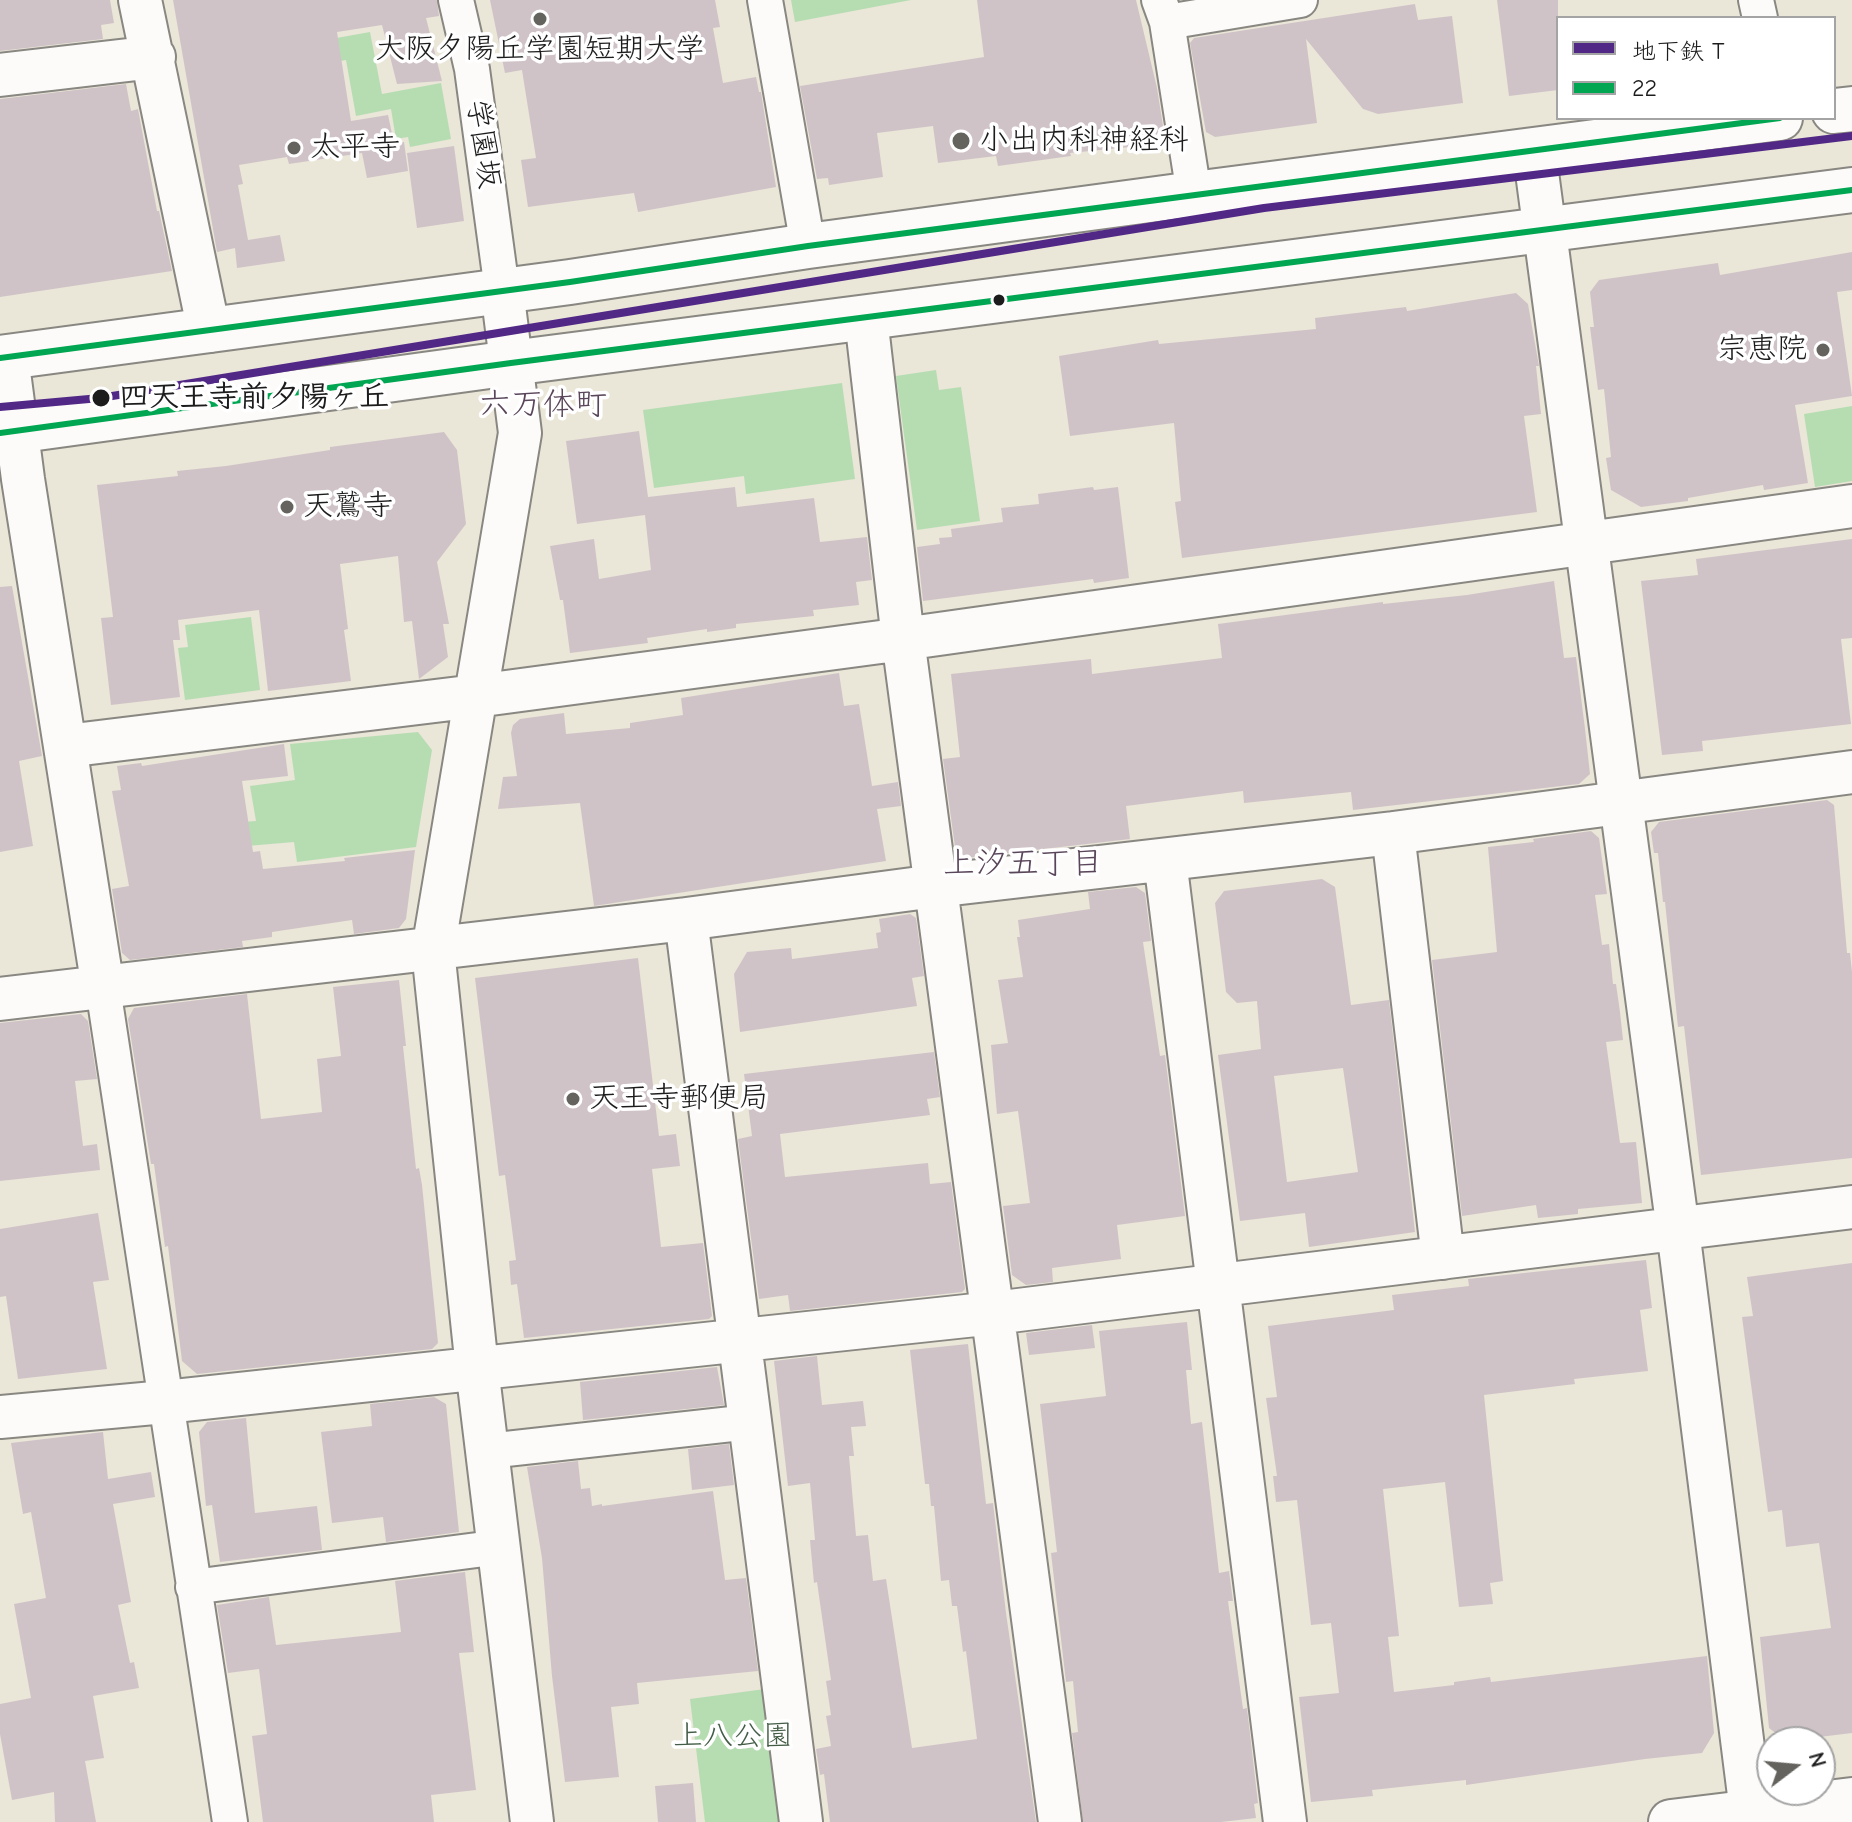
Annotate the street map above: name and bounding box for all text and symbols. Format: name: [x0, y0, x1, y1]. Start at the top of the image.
marker: 大阪夕陽丘学園短期大学: [531, 10, 549, 28]
legend: [1556, 16, 1836, 120]
place label: 大阪夕陽丘学園短期大学: [375, 32, 705, 68]
text: 地下鉄 T: [1632, 37, 1725, 65]
text: 22: [1632, 74, 1657, 102]
street label: 学園坂: [459, 97, 507, 191]
place label: 小出内科神経科: [979, 123, 1189, 159]
place label: 太平寺: [310, 130, 400, 166]
marker: 小出内科神経科: [950, 130, 972, 152]
marker: 太平寺: [285, 139, 303, 157]
unlabelled marker: [991, 292, 1007, 308]
place label: 宗恵院: [1717, 332, 1807, 368]
marker: 宗恵院: [1814, 341, 1832, 359]
place label: 四天王寺前夕陽ヶ丘: [119, 380, 389, 416]
district label: 六万体町: [479, 386, 607, 424]
marker: 四天王寺前夕陽ヶ丘: [90, 387, 112, 409]
place label: 天鷲寺: [303, 489, 393, 525]
marker: 天鷲寺: [278, 498, 296, 516]
district label: 上汐五丁目: [943, 845, 1103, 883]
place label: 天王寺郵便局: [589, 1081, 769, 1117]
marker: 天王寺郵便局: [564, 1090, 582, 1108]
park label: 上八公園: [673, 1719, 793, 1755]
north arrow: [1756, 1726, 1836, 1806]
text: N: [1803, 1749, 1832, 1770]

